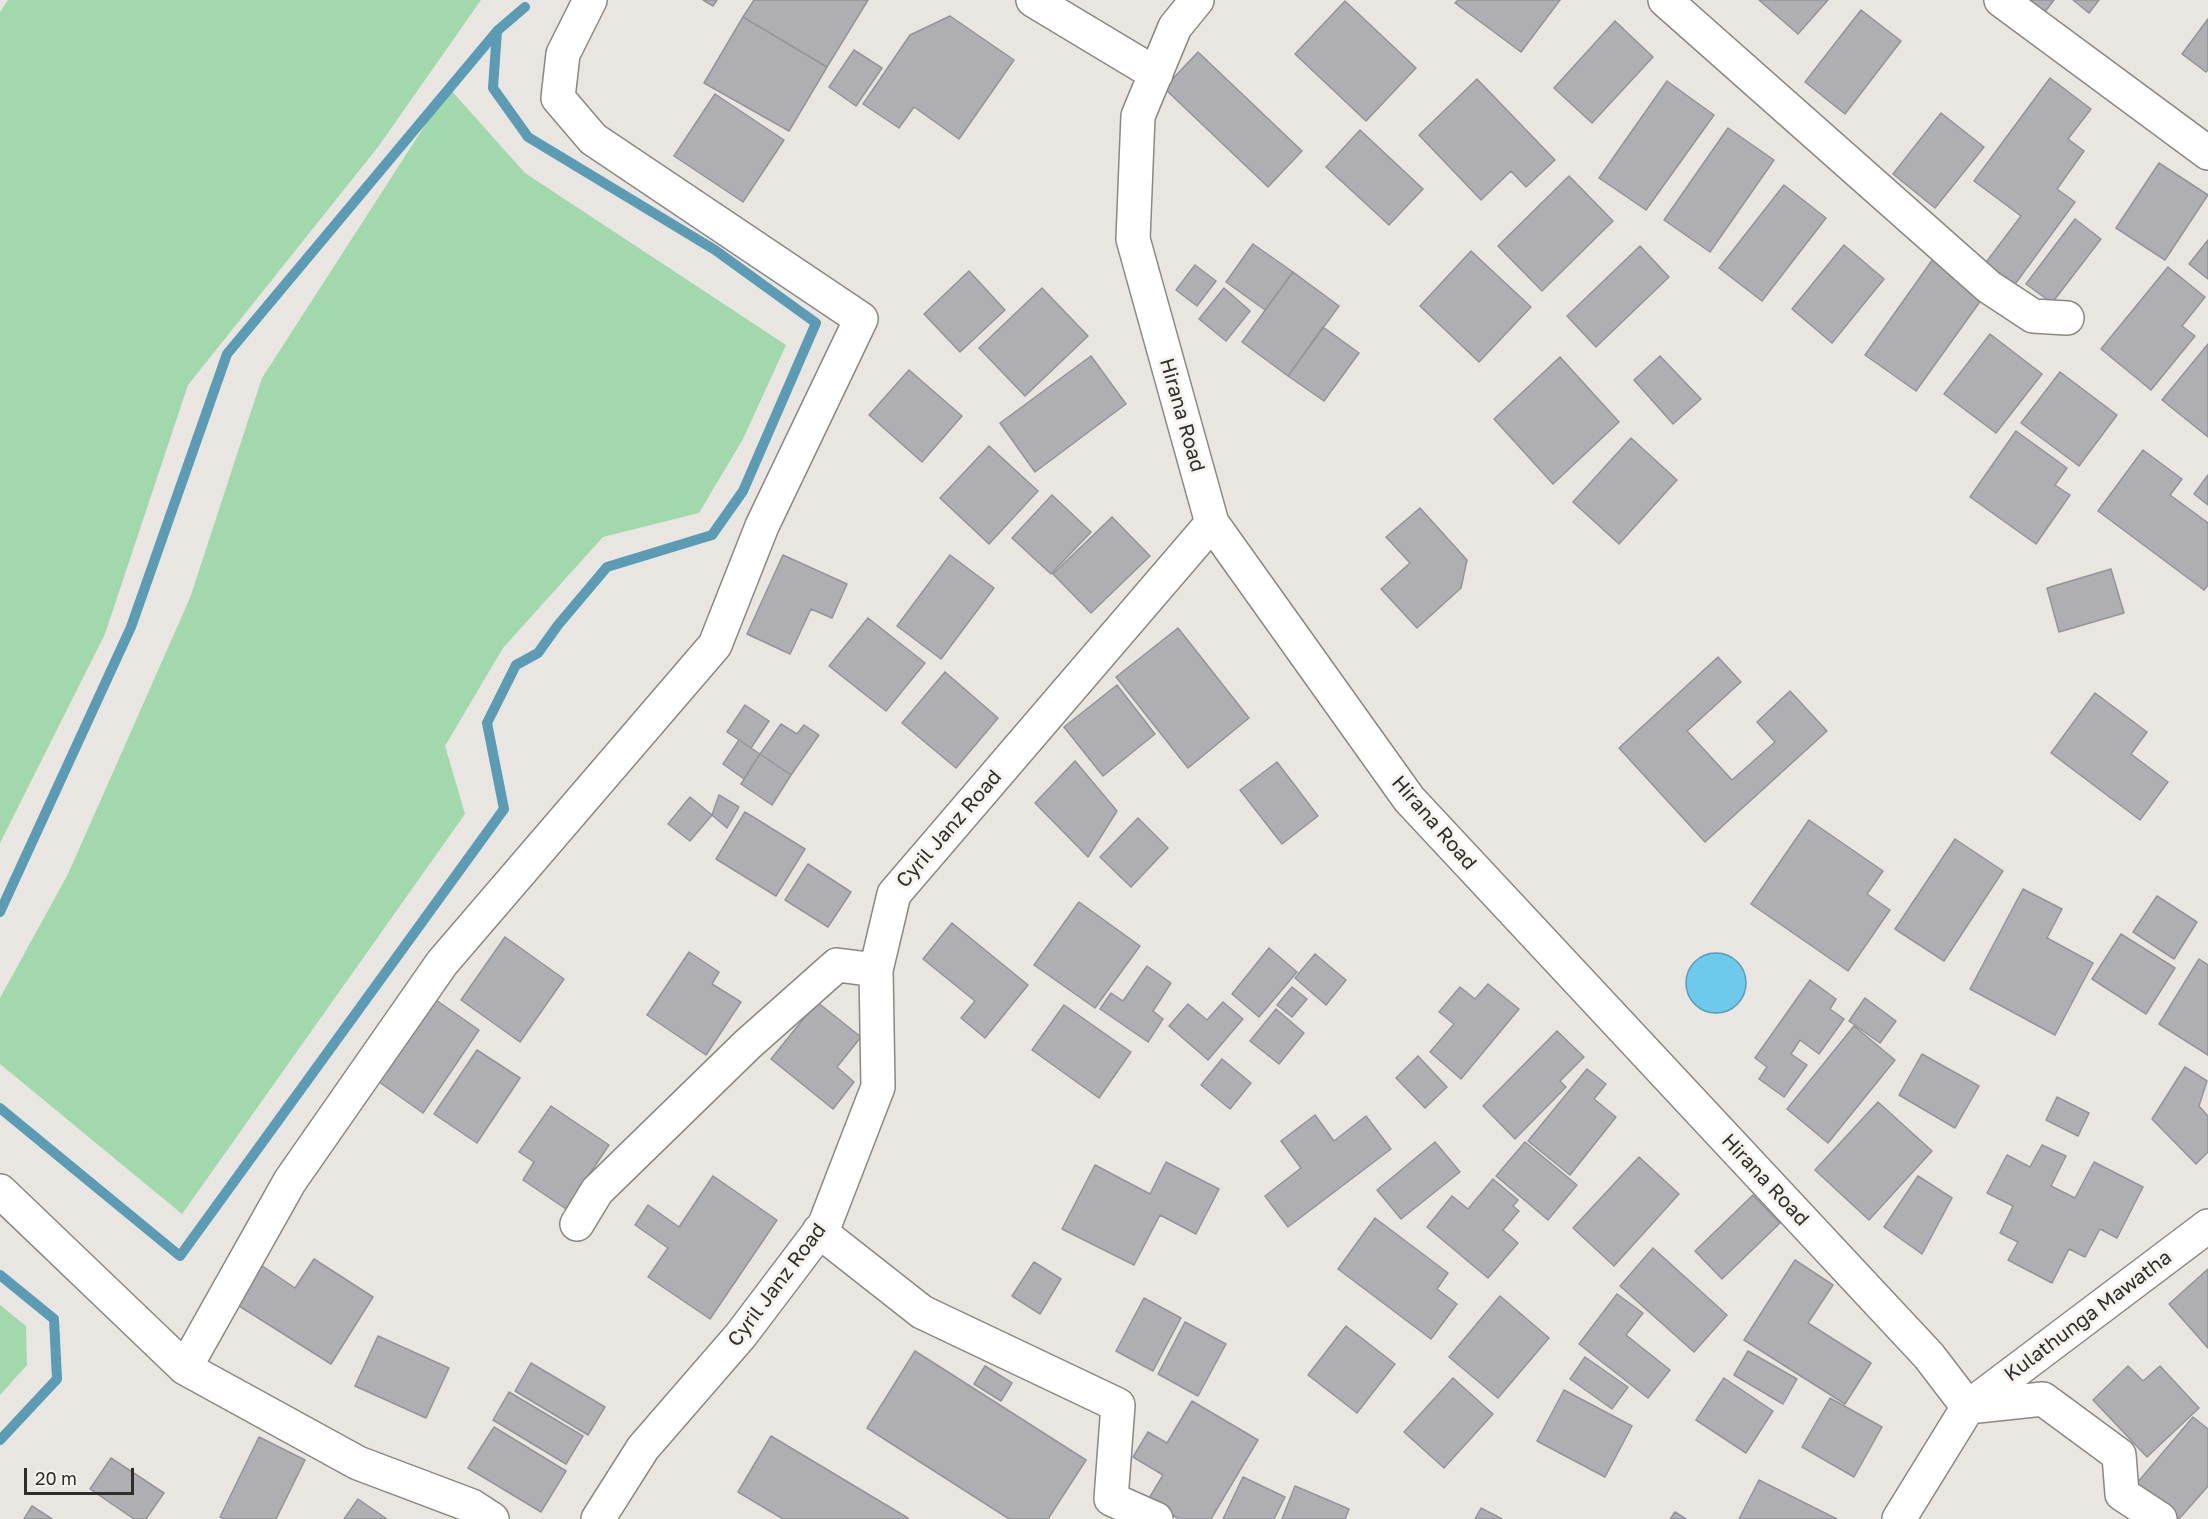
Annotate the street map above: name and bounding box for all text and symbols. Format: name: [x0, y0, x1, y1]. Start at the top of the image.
street label: Hirana Road: [1154, 355, 1210, 475]
street label: Cyril Janz Road: [891, 765, 1007, 893]
street label: Hirana Road: [1387, 771, 1481, 875]
street label: Hirana Road: [1716, 1129, 1814, 1231]
street label: Cyril Janz Road: [723, 1219, 831, 1351]
street label: Kulathunga Mawatha: [2000, 1245, 2176, 1387]
scale bar: [27, 1456, 136, 1494]
text: 20 m: [35, 1467, 77, 1489]

